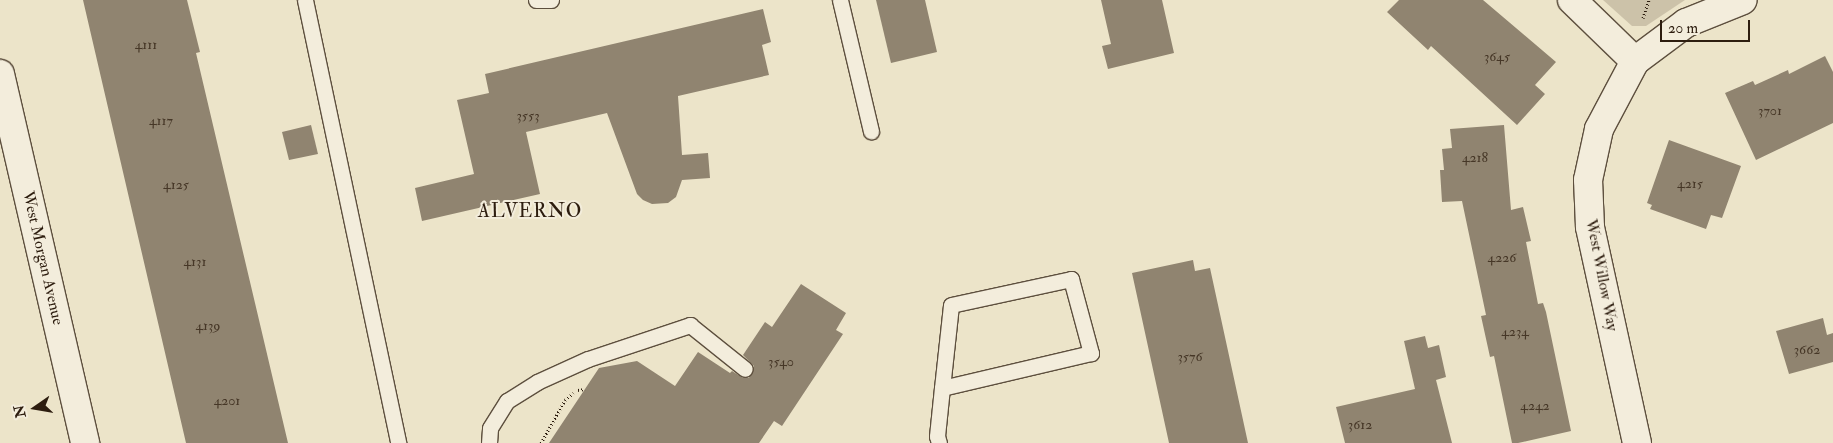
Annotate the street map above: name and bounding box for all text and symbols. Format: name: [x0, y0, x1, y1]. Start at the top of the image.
scale bar: [1663, 10, 1753, 42]
text: 20 m: [1668, 19, 1698, 38]
house number: 4111: [135, 37, 157, 53]
house number: 3645: [1484, 49, 1510, 65]
house number: 3701: [1758, 103, 1782, 119]
house number: 3553: [516, 108, 540, 124]
house number: 4117: [149, 113, 173, 129]
house number: 4218: [1462, 150, 1488, 166]
house number: 4215: [1677, 176, 1703, 192]
house number: 4125: [163, 177, 189, 193]
street label: West Morgan Avenue: [18, 189, 68, 327]
district label: ALVERNO: [477, 201, 583, 223]
street label: West Willow Way: [1582, 218, 1622, 332]
house number: 4226: [1488, 250, 1516, 266]
house number: 4131: [184, 254, 206, 270]
house number: 4139: [195, 318, 221, 334]
house number: 4234: [1501, 324, 1529, 340]
house number: 3662: [1794, 342, 1820, 358]
house number: 3576: [1177, 349, 1203, 365]
house number: 3540: [768, 354, 794, 370]
north arrow: [10, 383, 60, 433]
house number: 4201: [214, 393, 240, 409]
house number: 4242: [1520, 398, 1550, 414]
text: N: [10, 403, 30, 420]
house number: 3612: [1348, 417, 1372, 433]

